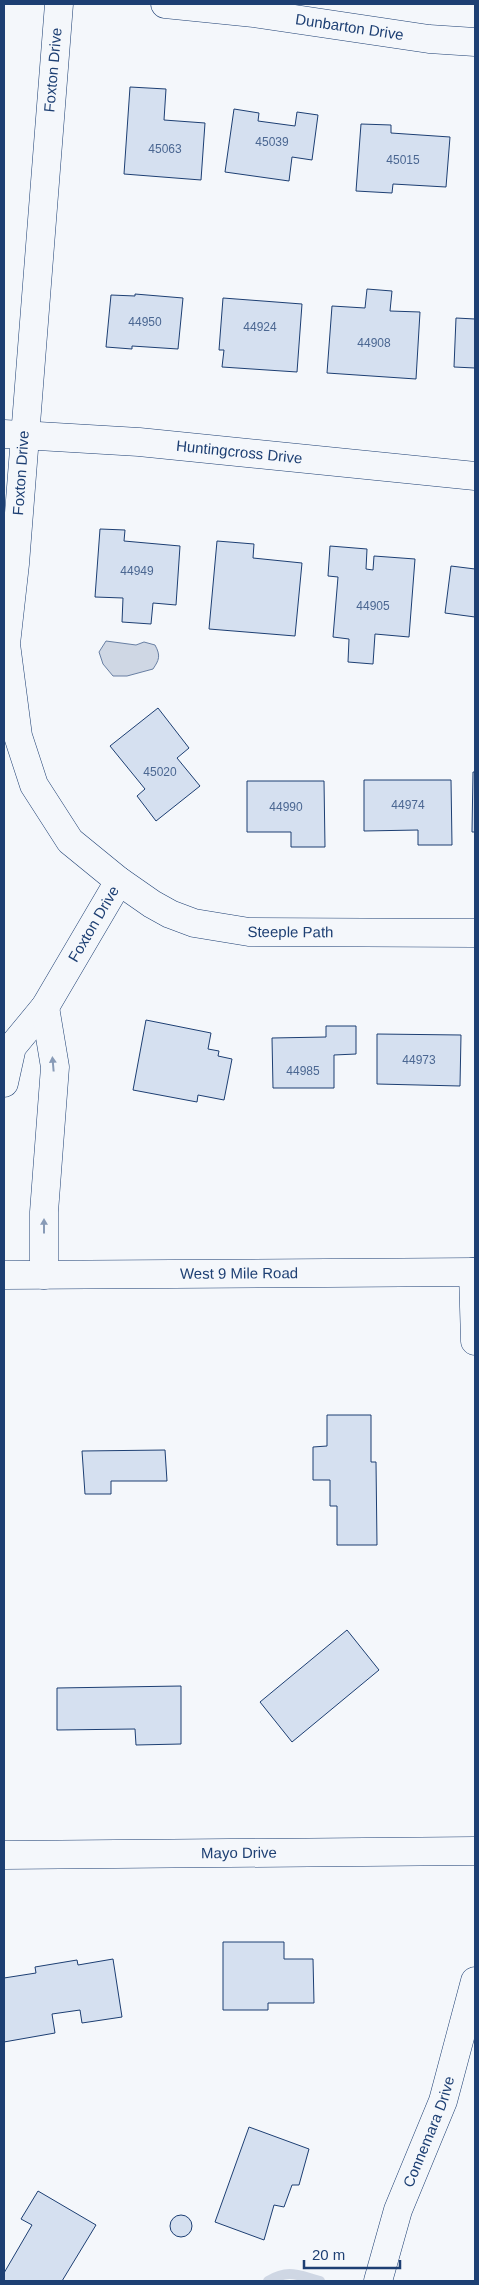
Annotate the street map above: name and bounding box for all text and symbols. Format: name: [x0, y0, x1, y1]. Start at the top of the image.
street label: Dunbarton Drive: [294, 10, 405, 43]
street label: Foxton Drive: [40, 27, 65, 113]
house number: 45039: [255, 135, 289, 149]
house number: 45063: [148, 142, 182, 156]
house number: 45015: [386, 153, 420, 167]
house number: 44950: [128, 315, 162, 329]
house number: 44924: [243, 320, 277, 334]
house number: 44908: [357, 336, 391, 350]
street label: Foxton Drive: [9, 430, 32, 516]
street label: Huntingcross Drive: [175, 437, 303, 466]
house number: 44949: [120, 564, 154, 578]
house number: 44905: [356, 599, 390, 613]
house number: 45020: [143, 765, 177, 779]
house number: 44974: [391, 798, 425, 812]
house number: 44990: [269, 800, 303, 814]
street label: Foxton Drive: [64, 883, 122, 965]
street label: Steeple Path: [247, 923, 333, 940]
house number: 44973: [402, 1053, 436, 1067]
one-way arrow: [49, 1056, 57, 1072]
house number: 44985: [286, 1064, 320, 1078]
one-way arrow: [40, 1218, 48, 1234]
street label: West 9 Mile Road: [180, 1264, 298, 1282]
street label: Mayo Drive: [201, 1844, 277, 1861]
street label: Connemara Drive: [399, 2074, 457, 2190]
scale bar: [304, 2238, 400, 2270]
text: 20 m: [312, 2246, 345, 2263]

